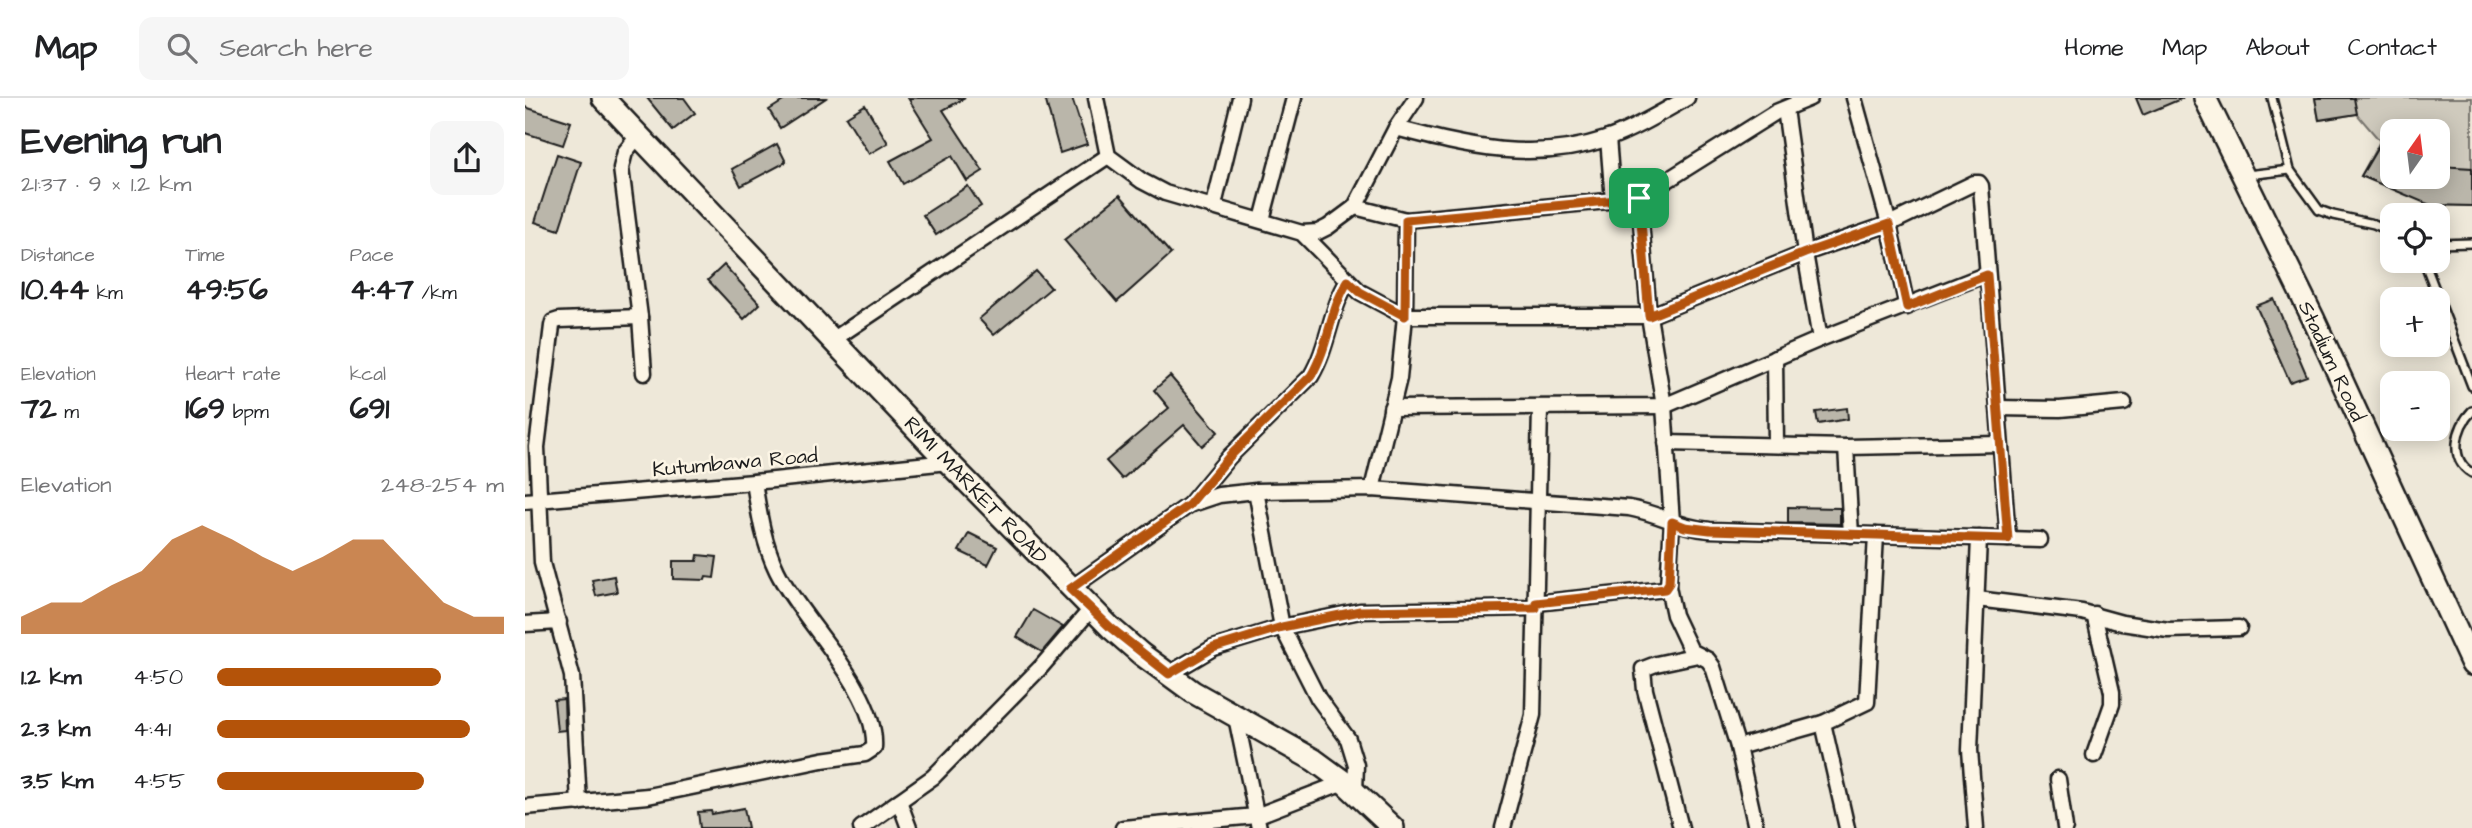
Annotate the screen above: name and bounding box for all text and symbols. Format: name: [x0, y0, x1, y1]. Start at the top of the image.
search box: [139, 17, 629, 80]
text: Map: [35, 25, 97, 71]
icon: search: [163, 29, 201, 67]
text: Search here: [219, 30, 373, 66]
text: Home: [2064, 31, 2124, 65]
text: Map: [2162, 31, 2207, 65]
text: About: [2245, 31, 2310, 65]
text: Contact: [2348, 31, 2437, 65]
text: Evening run: [21, 116, 222, 168]
north arrow: [2380, 119, 2450, 189]
map controls: [2380, 119, 2450, 441]
button: share: [430, 121, 504, 195]
text: 21:37 · 9 × 1.2 km: [21, 168, 191, 200]
pin: [1609, 168, 1669, 228]
icon: arrive: [1620, 179, 1658, 217]
button: locate: [2380, 203, 2450, 273]
text: Distance: [21, 242, 95, 269]
text: Time: [185, 242, 225, 269]
text: Pace: [350, 242, 394, 269]
text: 10.44: [21, 269, 89, 311]
text: 49:56: [185, 269, 268, 311]
text: 4:47: [350, 269, 414, 311]
text: km: [89, 280, 123, 307]
text: /km: [414, 280, 457, 307]
button: +: [2380, 287, 2450, 357]
street label: Stadium Road: [2291, 296, 2372, 427]
text: Elevation: [21, 361, 96, 388]
text: Heart rate: [185, 361, 281, 388]
text: kcal: [350, 361, 386, 388]
button: −: [2380, 371, 2450, 441]
text: 72: [21, 388, 57, 430]
text: 169: [185, 388, 225, 430]
text: 691: [350, 388, 389, 430]
text: m: [57, 399, 79, 426]
text: bpm: [225, 399, 269, 426]
street label: RIMI MARKET ROAD: [897, 410, 1054, 571]
street label: Kutumbawa Road: [651, 441, 819, 484]
text: Elevation: [21, 469, 112, 501]
text: 248–254 m: [381, 469, 504, 501]
text: 1.2 km: [21, 661, 82, 693]
text: 4:50: [133, 661, 183, 693]
text: 2.3 km: [21, 713, 90, 745]
text: 4:41: [133, 713, 171, 745]
text: 3.5 km: [21, 765, 93, 797]
text: 4:55: [133, 765, 185, 797]

